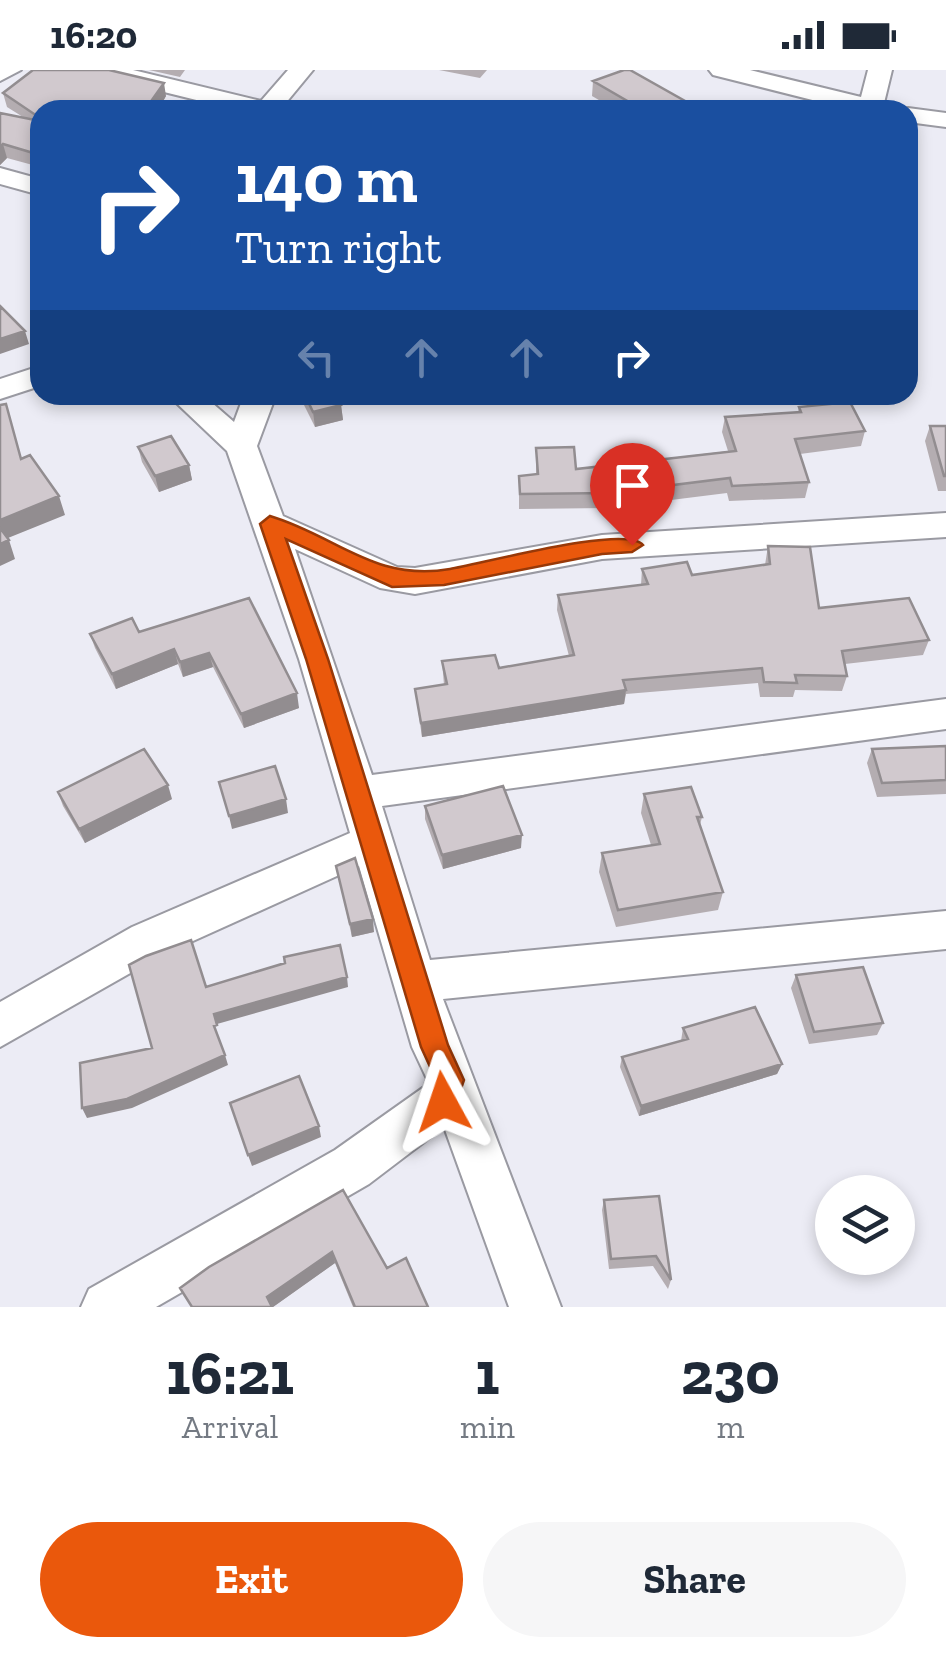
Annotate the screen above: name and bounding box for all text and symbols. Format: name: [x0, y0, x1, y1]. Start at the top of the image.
text: 16:20: [50, 12, 137, 58]
text: 140 m: [235, 136, 418, 220]
icon: right: [70, 140, 200, 270]
text: Turn right: [235, 221, 441, 275]
icon: left: [289, 330, 344, 385]
icon: ahead: [394, 330, 449, 385]
icon: ahead: [499, 330, 554, 385]
icon: right: [604, 330, 659, 385]
pin: [590, 443, 675, 546]
icon: arrive: [605, 458, 660, 513]
position arrow: [391, 1050, 495, 1154]
map controls: [815, 1175, 915, 1275]
button: layers: [815, 1175, 915, 1275]
text: 16:21: [166, 1337, 294, 1409]
text: 1: [475, 1337, 500, 1409]
text: 230: [681, 1337, 780, 1409]
text: Arrival: [182, 1408, 278, 1446]
text: min: [460, 1408, 515, 1446]
text: m: [717, 1408, 744, 1446]
button: Exit: [40, 1522, 463, 1637]
button: Share: [483, 1522, 906, 1637]

